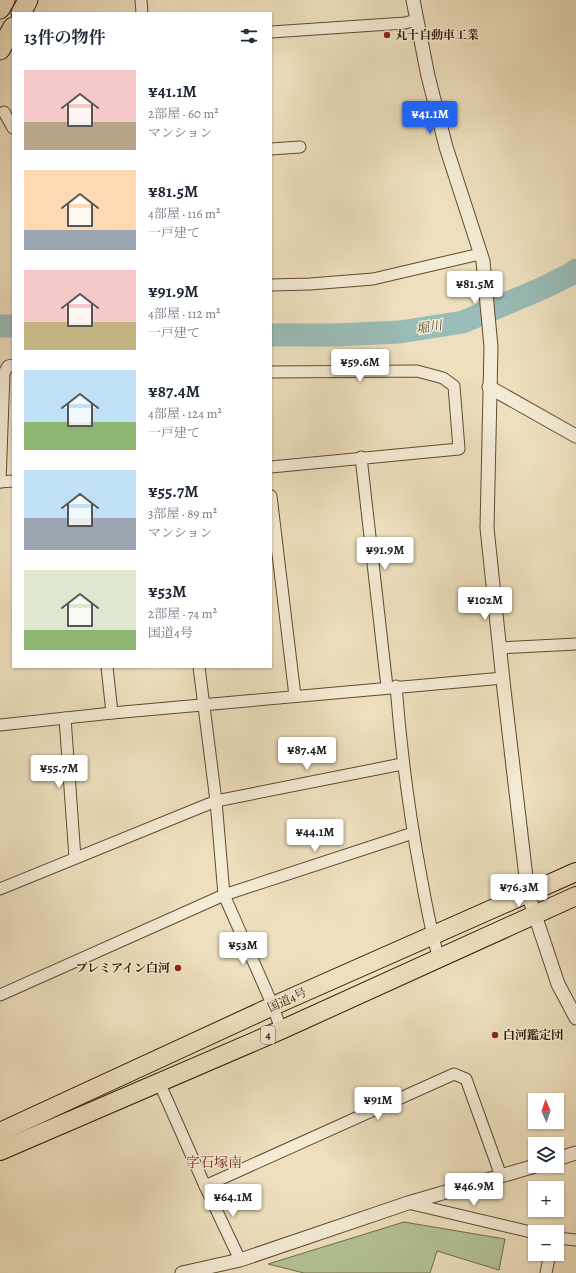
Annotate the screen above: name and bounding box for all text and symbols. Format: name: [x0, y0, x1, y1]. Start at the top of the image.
icon: filters: [238, 25, 260, 47]
text: 13件の物件: [24, 26, 105, 49]
place label: 丸十自動車工業: [395, 27, 479, 43]
marker: 丸十自動車工業: [382, 30, 392, 40]
text: ¥41.1M: [148, 80, 197, 103]
icon: home: [56, 86, 104, 134]
pin: ¥41.1M: [397, 101, 463, 135]
text: 2部屋 · 60 m²: [148, 105, 219, 122]
text: ¥41.1M: [411, 105, 449, 122]
text: マンション: [148, 124, 212, 141]
text: ¥81.5M: [148, 180, 198, 203]
icon: home: [56, 186, 104, 234]
text: 4部屋 · 116 m²: [148, 205, 220, 222]
text: 一戸建て: [148, 224, 200, 241]
pin: ¥81.5M: [442, 271, 508, 305]
text: ¥81.5M: [456, 275, 494, 292]
text: ¥91.9M: [148, 280, 199, 303]
icon: home: [56, 286, 104, 334]
text: 4部屋 · 112 m²: [148, 305, 220, 322]
water label: 堀川: [415, 316, 445, 337]
text: 一戸建て: [148, 324, 200, 341]
pin: ¥59.6M: [327, 349, 393, 383]
text: ¥59.6M: [340, 353, 380, 370]
text: ¥87.4M: [148, 380, 200, 403]
icon: home: [56, 386, 104, 434]
text: 4部屋 · 124 m²: [148, 405, 222, 422]
text: 一戸建て: [148, 424, 200, 441]
text: ¥55.7M: [148, 480, 199, 503]
icon: home: [56, 486, 104, 534]
text: 3部屋 · 89 m²: [148, 505, 217, 522]
text: マンション: [148, 524, 212, 541]
pin: ¥91.9M: [352, 537, 418, 571]
text: ¥91.9M: [366, 541, 404, 558]
text: ¥53M: [148, 580, 187, 603]
icon: home: [56, 586, 104, 634]
pin: ¥102M: [457, 587, 513, 621]
text: ¥102M: [467, 591, 503, 608]
text: 2部屋 · 74 m²: [148, 605, 217, 622]
text: 国道4号: [148, 624, 193, 641]
pin: ¥87.4M: [274, 737, 340, 771]
text: ¥87.4M: [287, 741, 327, 758]
pin: ¥55.7M: [26, 755, 92, 789]
text: ¥55.7M: [40, 759, 78, 776]
pin: ¥44.1M: [282, 819, 348, 853]
text: ¥44.1M: [296, 823, 334, 840]
pin: ¥76.3M: [486, 874, 552, 908]
text: ¥76.3M: [499, 878, 539, 895]
pin: ¥53M: [219, 932, 267, 966]
text: ¥53M: [228, 936, 258, 953]
place label: プレミアイン白河: [76, 960, 170, 976]
marker: プレミアイン白河: [173, 963, 183, 973]
street label: 国道4号: [265, 984, 309, 1016]
road number: 4: [261, 1026, 275, 1044]
place label: 白河鑑定団: [503, 1027, 563, 1043]
marker: 白河鑑定団: [490, 1030, 500, 1040]
pin: ¥91M: [354, 1087, 402, 1121]
text: ¥91M: [363, 1091, 393, 1108]
north arrow: [528, 1093, 564, 1129]
map controls: [528, 1093, 564, 1261]
button: layers: [528, 1137, 564, 1173]
district label: 字石塚南: [186, 1153, 242, 1172]
pin: ¥46.9M: [441, 1173, 507, 1207]
text: ¥46.9M: [454, 1177, 494, 1194]
button: +: [528, 1181, 564, 1217]
pin: ¥64.1M: [200, 1184, 266, 1218]
text: ¥64.1M: [214, 1188, 252, 1205]
button: −: [528, 1225, 564, 1261]

